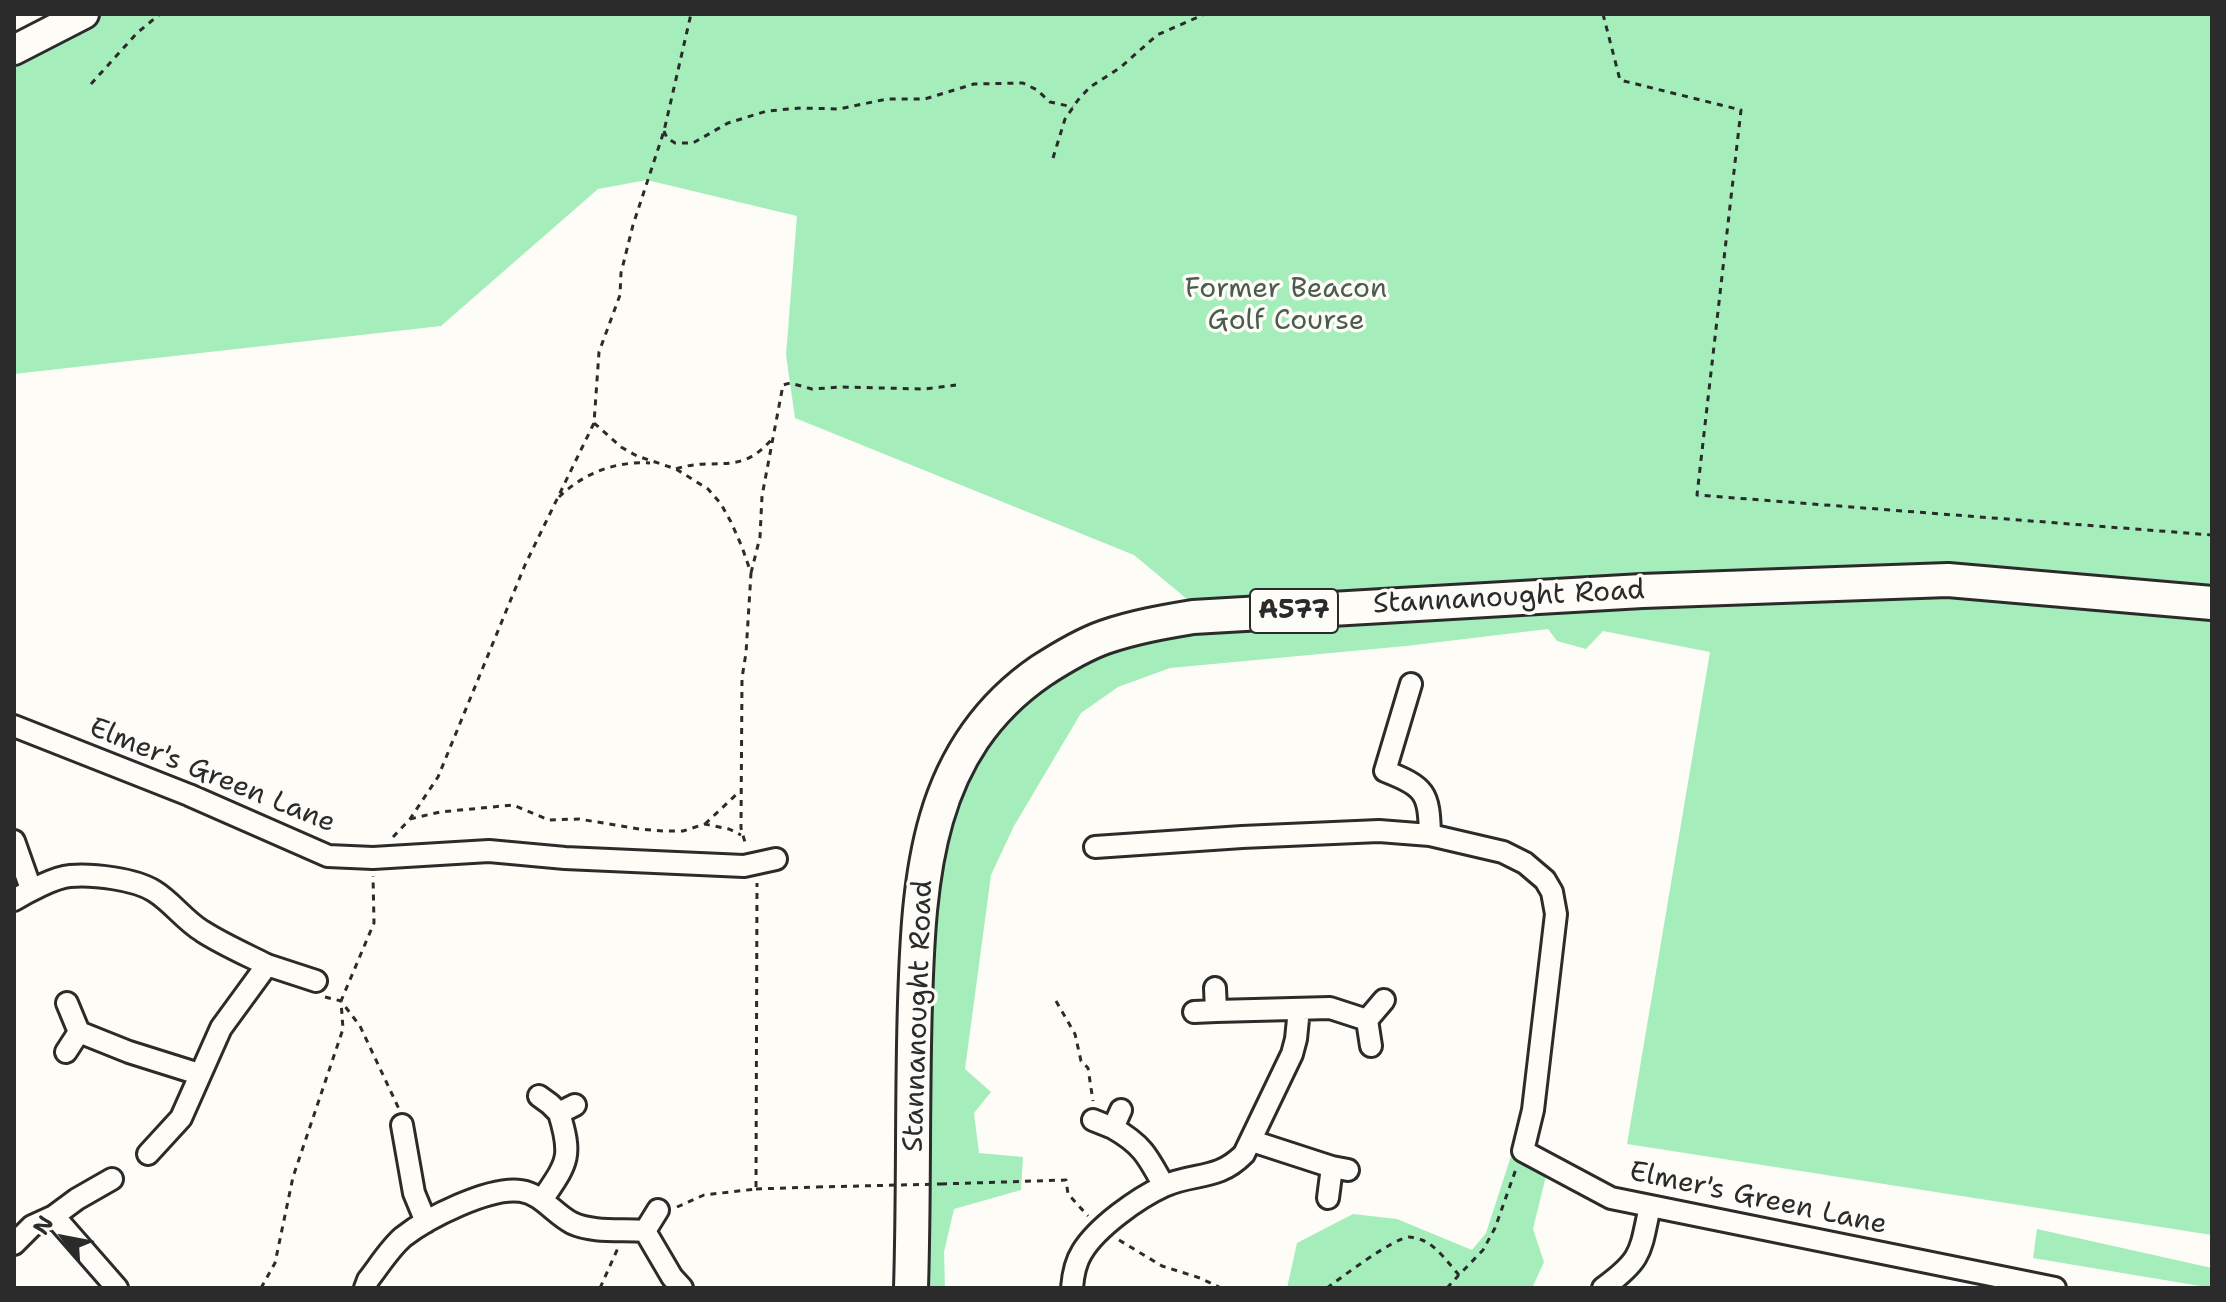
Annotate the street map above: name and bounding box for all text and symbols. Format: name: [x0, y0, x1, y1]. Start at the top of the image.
park label: Former Beacon Golf Course: [1185, 273, 1387, 339]
street label: Stannanought Road: [1372, 574, 1646, 622]
road number: A577: [1250, 589, 1338, 633]
street label: Elmer's Green Lane: [84, 711, 340, 841]
street label: Stannanought Road: [897, 879, 941, 1153]
street label: Elmer's Green Lane: [1626, 1155, 1890, 1243]
north arrow: [24, 1198, 104, 1278]
text: N: [26, 1210, 60, 1240]

